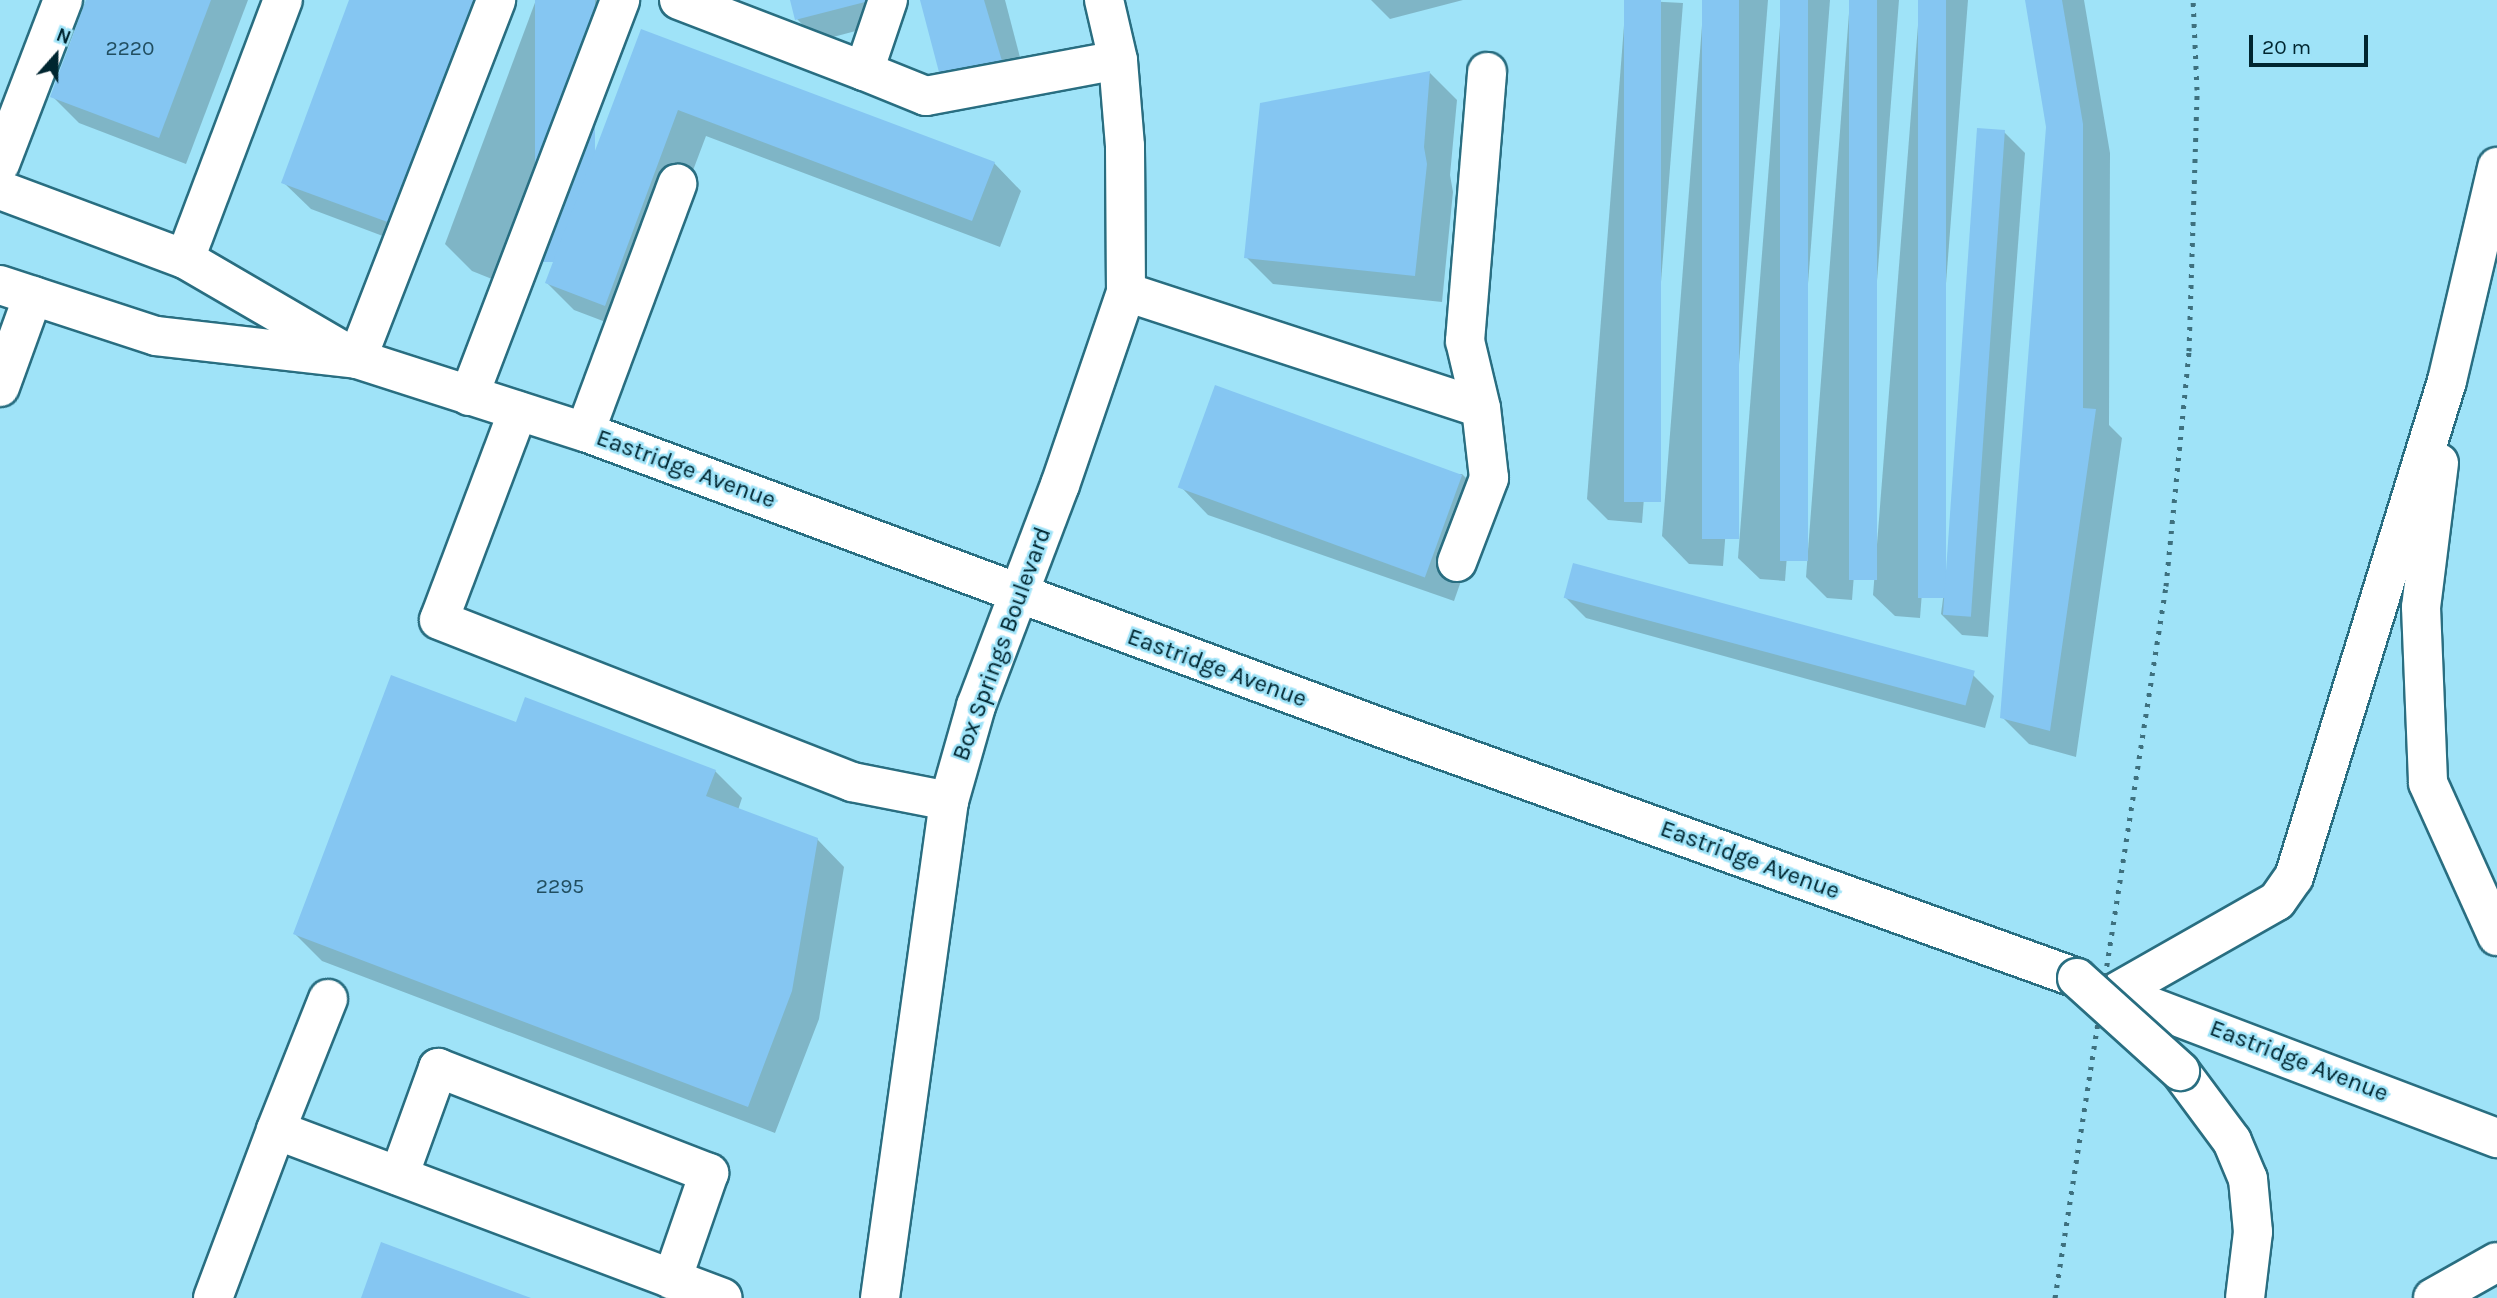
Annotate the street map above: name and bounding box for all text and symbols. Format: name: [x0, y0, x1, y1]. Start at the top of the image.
north arrow: [21, 21, 91, 91]
scale bar: [2252, 21, 2371, 65]
text: N: [53, 24, 74, 49]
house number: 2220: [106, 35, 154, 61]
text: 20 m: [2262, 35, 2311, 59]
street label: Eastridge Avenue: [592, 423, 780, 515]
street label: Box Springs Boulevard: [946, 523, 1058, 765]
street label: Eastridge Avenue: [1123, 622, 1311, 714]
street label: Eastridge Avenue: [1656, 814, 1844, 906]
house number: 2295: [536, 873, 584, 899]
street label: Eastridge Avenue: [2206, 1014, 2392, 1108]

